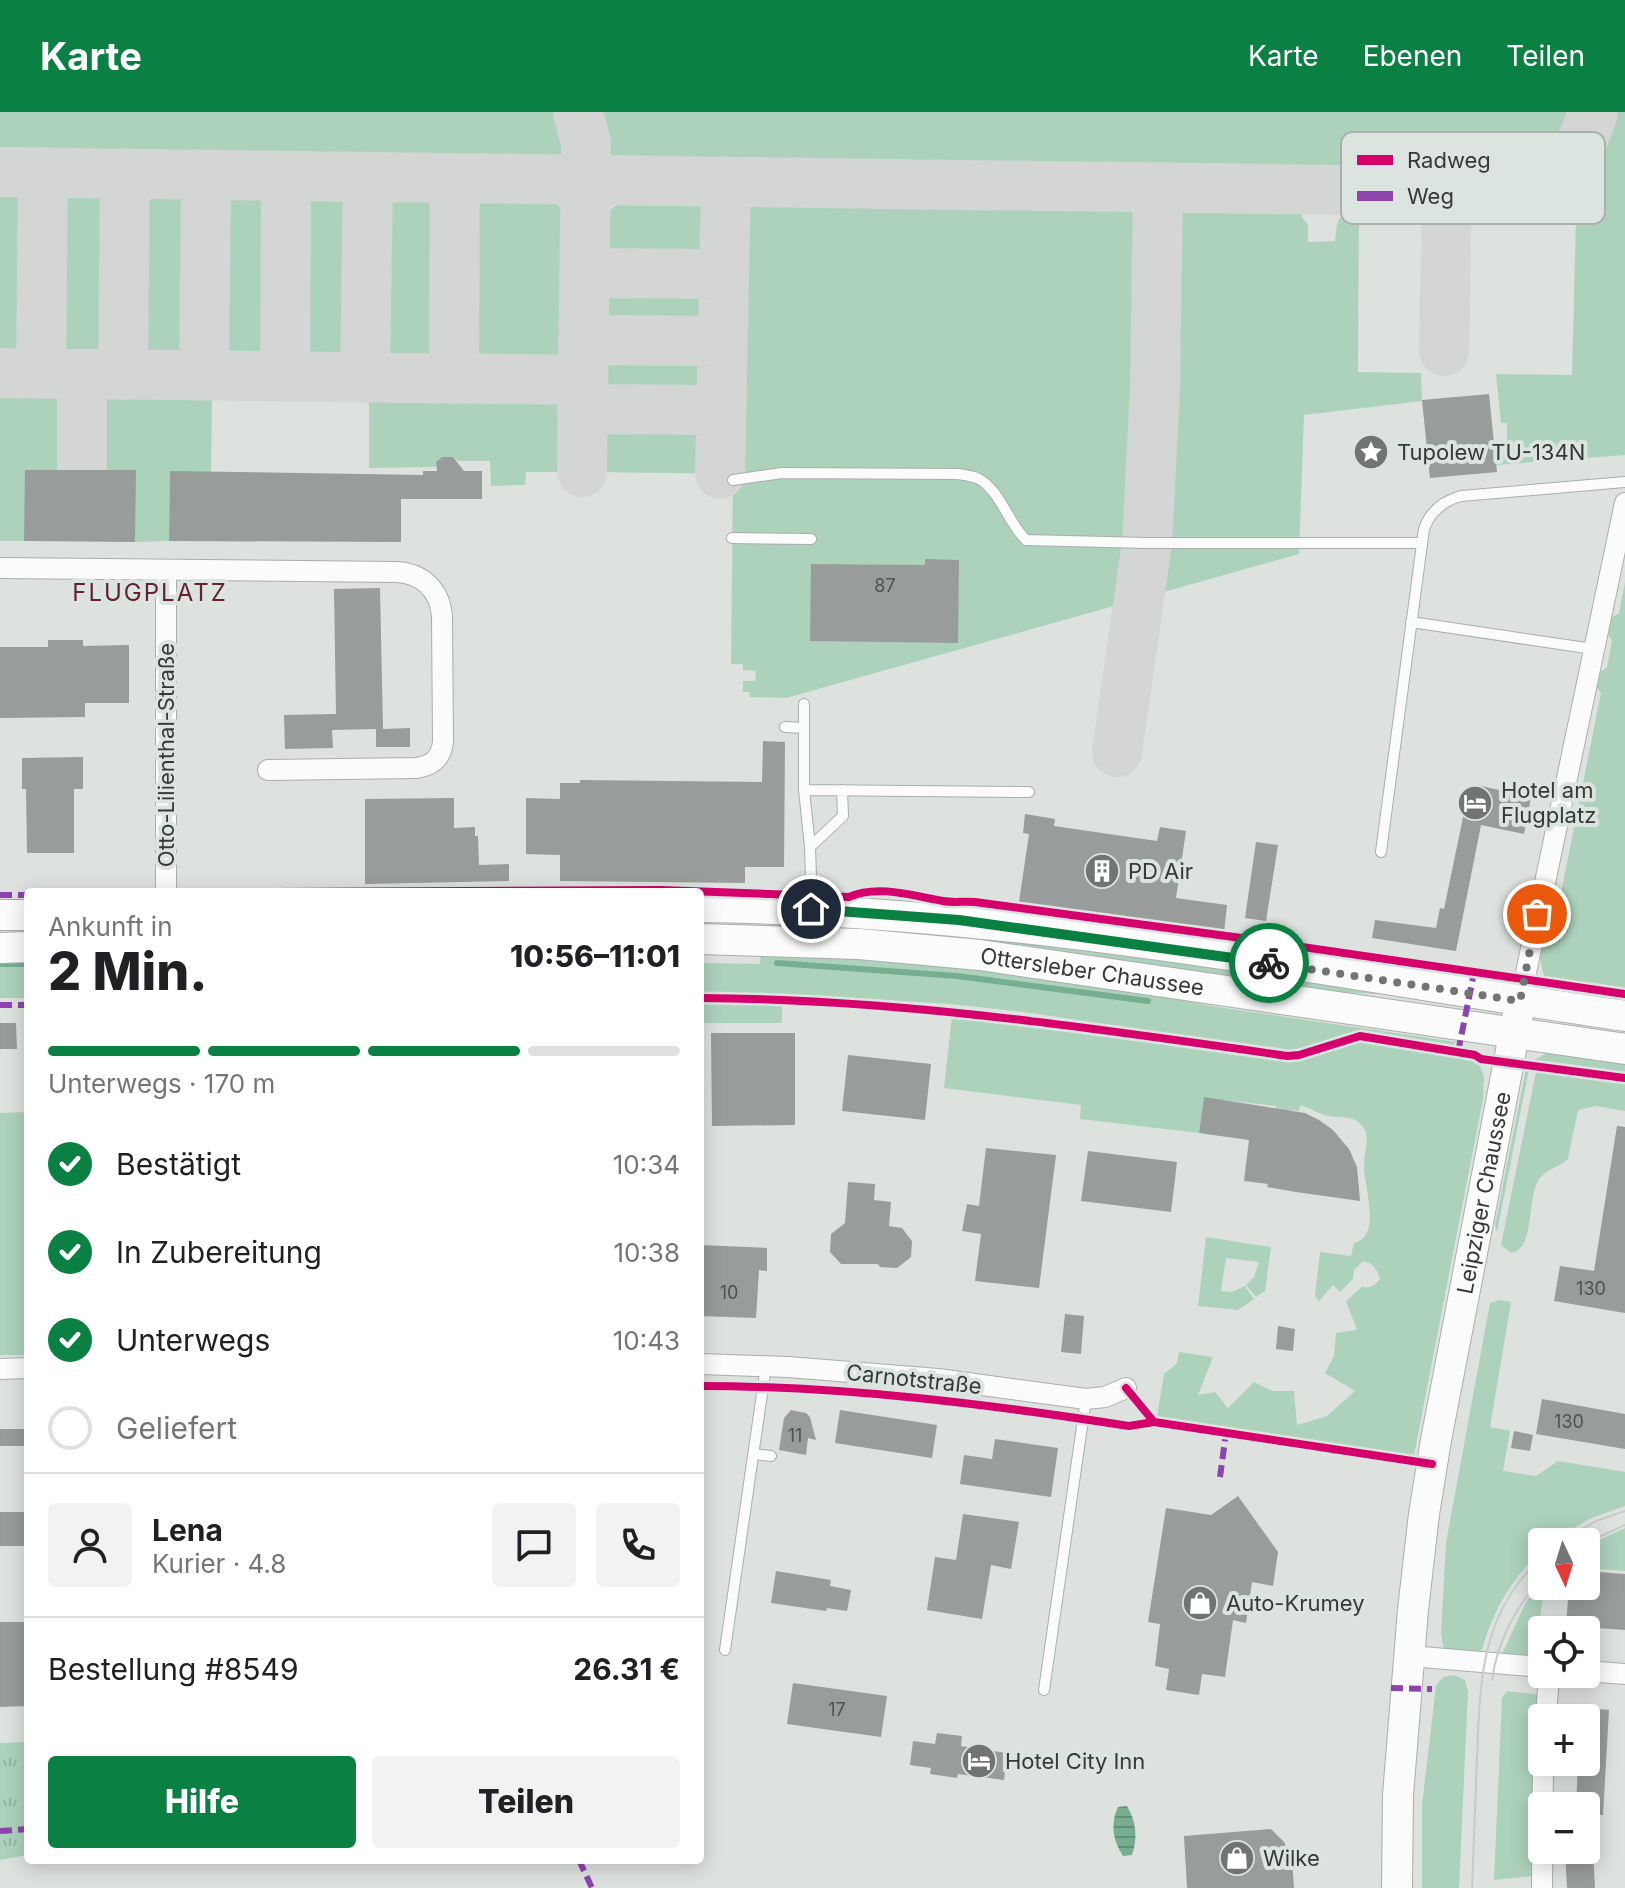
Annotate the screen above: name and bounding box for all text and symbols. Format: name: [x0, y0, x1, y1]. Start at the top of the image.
text: Karte: [40, 33, 142, 79]
text: Karte: [1248, 39, 1319, 73]
text: Ebenen: [1363, 39, 1462, 73]
text: Teilen: [1506, 39, 1585, 73]
legend: [1341, 132, 1605, 224]
text: Radweg: [1407, 147, 1491, 173]
text: Weg: [1407, 183, 1454, 209]
place icon: Tupolew TU-134N: [1352, 433, 1390, 471]
place label: Tupolew TU-134N: [1397, 439, 1585, 465]
house number: 87: [874, 575, 896, 596]
district label: FLUGPLATZ: [72, 578, 228, 607]
street label: Otto-Lilienthal-Straße: [153, 643, 179, 867]
place label: Hotel am Flugplatz: [1501, 777, 1596, 828]
hotel icon: Hotel am Flugplatz: [1456, 784, 1494, 822]
building icon: PD Air: [1083, 852, 1121, 890]
place label: PD Air: [1128, 858, 1193, 884]
pin: [777, 875, 845, 943]
pin: [1503, 880, 1571, 948]
icon: home: [789, 887, 833, 931]
icon: bag: [1515, 892, 1559, 936]
text: Ankunft in: [48, 911, 173, 942]
courier: [1229, 923, 1309, 1003]
text: 10:56–11:01: [510, 938, 680, 974]
text: 2 Min.: [48, 940, 208, 1003]
icon: bike: [1247, 941, 1291, 985]
street label: Ottersleber Chaussee: [979, 942, 1206, 1000]
text: Unterwegs · 170 m: [48, 1068, 275, 1099]
street label: Leipziger Chaussee: [1451, 1089, 1516, 1296]
icon: check: [48, 1142, 92, 1186]
text: Bestätigt: [116, 1146, 241, 1182]
text: 10:34: [613, 1149, 680, 1180]
icon: check: [48, 1230, 92, 1274]
text: In Zubereitung: [116, 1234, 322, 1270]
text: 10:38: [613, 1237, 680, 1268]
house number: 130: [1576, 1278, 1606, 1299]
house number: 10: [720, 1282, 738, 1303]
icon: check: [48, 1318, 92, 1362]
text: Unterwegs: [116, 1322, 270, 1358]
text: 10:43: [613, 1325, 680, 1356]
street label: Carnotstraße: [845, 1359, 983, 1399]
text: Geliefert: [116, 1410, 237, 1446]
house number: 130: [1554, 1411, 1584, 1432]
house number: 11: [788, 1425, 802, 1446]
button: person: [48, 1503, 132, 1587]
button: chat: [492, 1503, 576, 1587]
button: phone: [596, 1503, 680, 1587]
text: Lena: [152, 1512, 223, 1548]
north arrow: [1528, 1528, 1600, 1600]
map controls: [1528, 1528, 1600, 1864]
text: Kurier · 4.8: [152, 1548, 286, 1579]
shop icon: Auto-Krumey: [1181, 1584, 1219, 1622]
place label: Auto-Krumey: [1226, 1590, 1365, 1616]
button: locate: [1528, 1616, 1600, 1688]
text: Bestellung #8549: [48, 1651, 299, 1687]
text: 26.31 €: [573, 1651, 680, 1687]
house number: 17: [828, 1699, 846, 1720]
button: +: [1528, 1704, 1600, 1776]
hotel icon: Hotel City Inn: [960, 1742, 998, 1780]
place label: Hotel City Inn: [1005, 1748, 1145, 1774]
button: Hilfe: [48, 1756, 356, 1848]
button: Teilen: [372, 1756, 680, 1848]
button: −: [1528, 1792, 1600, 1864]
shop icon: Wilke: [1218, 1839, 1256, 1877]
place label: Wilke: [1263, 1845, 1320, 1871]

